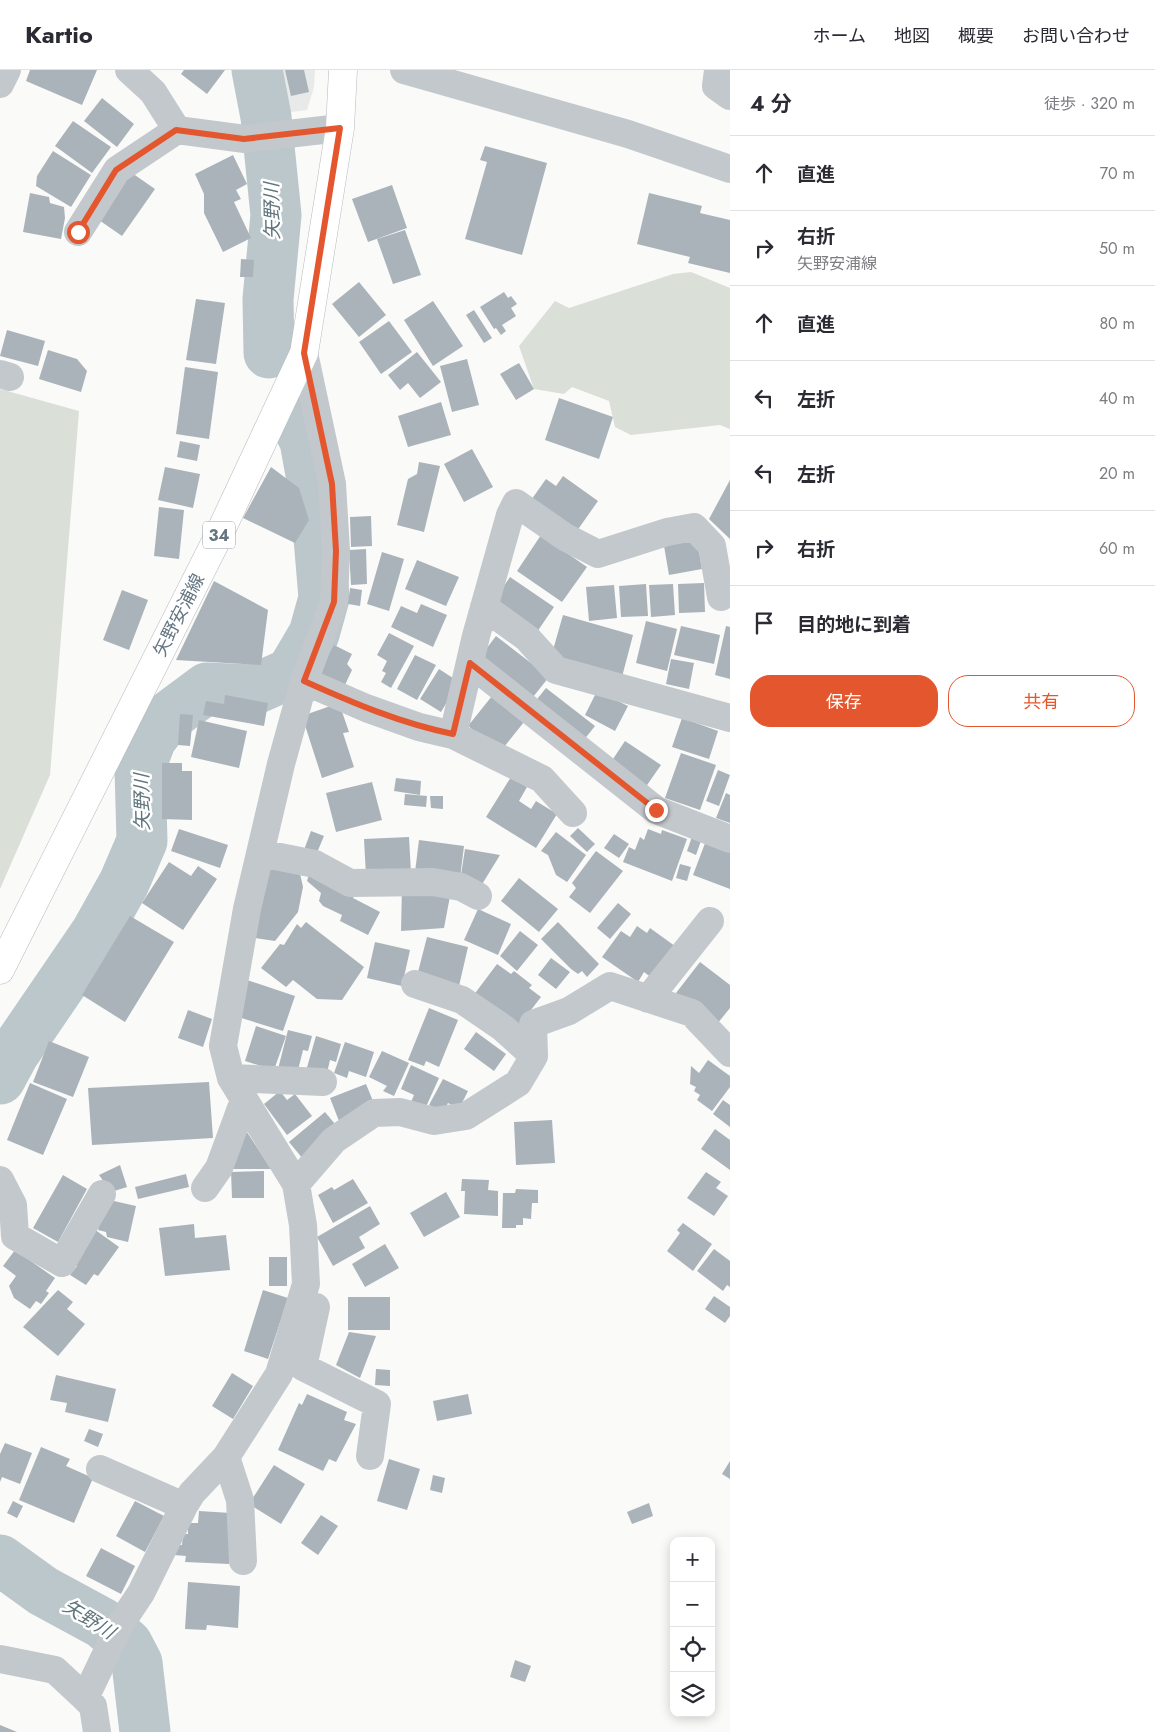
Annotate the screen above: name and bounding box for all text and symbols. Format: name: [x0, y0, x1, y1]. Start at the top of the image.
text: Kartio: [25, 17, 93, 52]
text: ホーム: [813, 23, 866, 49]
text: 地図: [894, 23, 930, 49]
text: 概要: [958, 23, 994, 49]
text: お問い合わせ: [1022, 23, 1130, 49]
text: 4 分: [750, 89, 792, 119]
text: 徒歩 · 320 m: [1044, 92, 1135, 115]
icon: ahead: [750, 159, 778, 187]
text: 直進: [797, 161, 835, 188]
text: 70 m: [1100, 162, 1135, 185]
water label: 矢野川: [258, 180, 286, 240]
route start: [67, 221, 90, 244]
text: 右折: [797, 223, 835, 250]
icon: right: [750, 234, 778, 262]
text: 50 m: [1099, 237, 1135, 260]
text: 矢野安浦線: [797, 252, 877, 275]
icon: ahead: [750, 309, 778, 337]
text: 直進: [797, 311, 835, 338]
text: 80 m: [1099, 312, 1135, 335]
icon: left: [750, 384, 778, 412]
text: 左折: [797, 386, 835, 413]
text: 40 m: [1099, 387, 1135, 410]
icon: left: [750, 459, 778, 487]
text: 左折: [797, 461, 835, 488]
text: 20 m: [1099, 462, 1135, 485]
road number: 34: [203, 522, 235, 548]
icon: right: [750, 534, 778, 562]
text: 右折: [797, 536, 835, 563]
text: 60 m: [1099, 537, 1135, 560]
street label: 矢野安浦線: [147, 569, 211, 661]
icon: arrive: [750, 609, 778, 637]
text: 目的地に到着: [797, 611, 911, 638]
button: 保存: [750, 675, 938, 727]
button: 共有: [948, 675, 1135, 727]
water label: 矢野川: [128, 771, 156, 831]
route end: [645, 799, 668, 822]
map controls: [670, 1537, 715, 1717]
button: +: [670, 1537, 715, 1582]
button: −: [670, 1582, 715, 1627]
water label: 矢野川: [58, 1592, 122, 1647]
button: locate: [670, 1627, 715, 1672]
button: layers: [670, 1672, 715, 1717]

